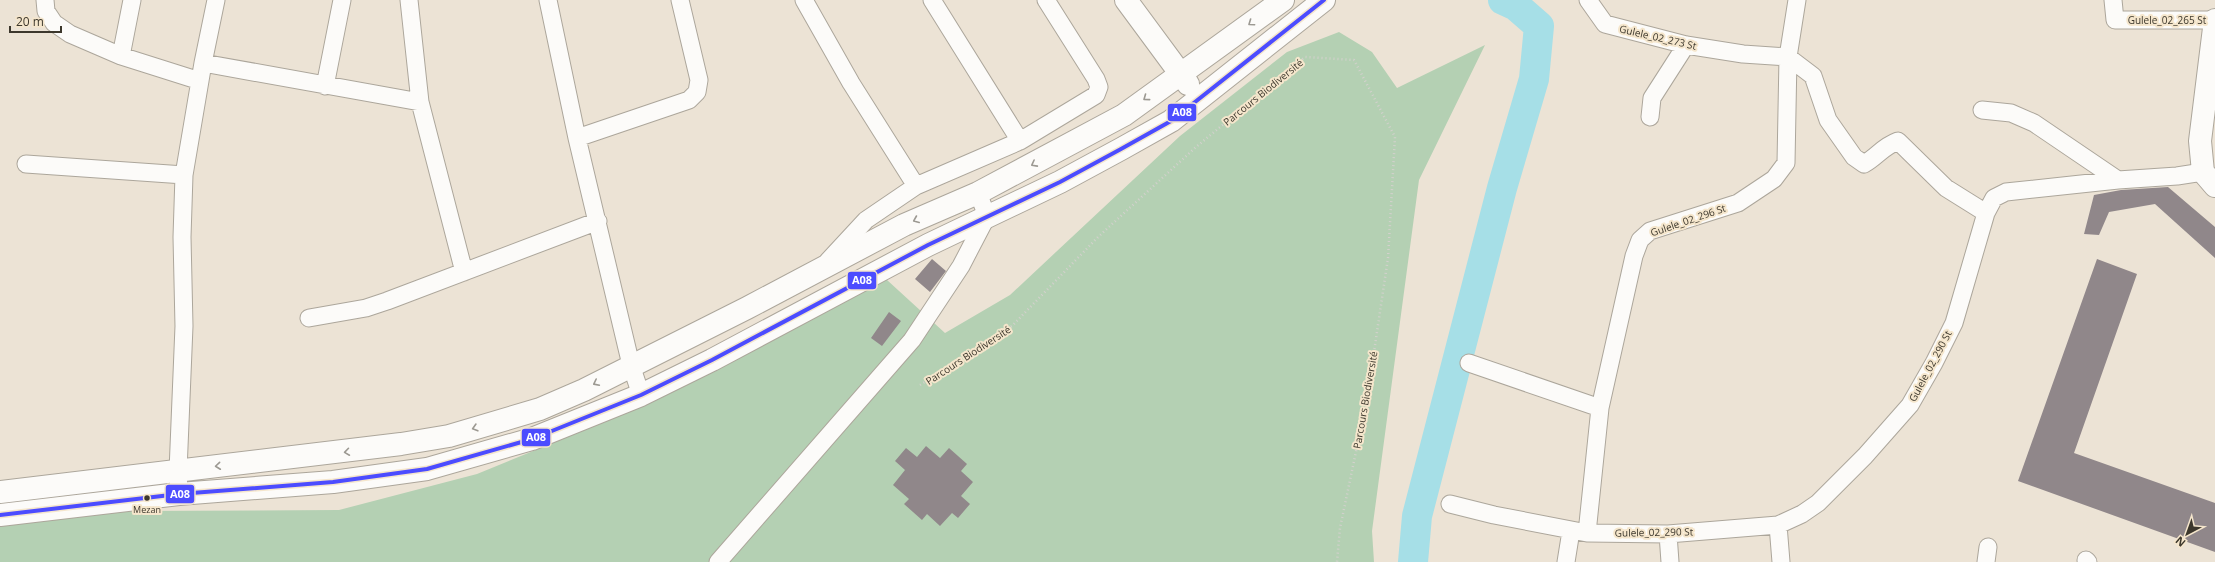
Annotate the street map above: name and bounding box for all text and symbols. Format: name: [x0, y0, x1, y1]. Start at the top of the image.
scale bar: [10, 8, 61, 34]
text: 20 m: [16, 13, 44, 30]
street label: Gulele_02_265 St: [2128, 13, 2207, 27]
one-way arrow: [1249, 18, 1256, 25]
street label: Gulele_02_273 St: [1618, 21, 1698, 53]
street label: Parcours Biodiversité: [1220, 55, 1306, 129]
one-way arrow: [1143, 94, 1150, 101]
line badge: A08: [1167, 103, 1197, 122]
text: A08: [1172, 104, 1192, 119]
one-way arrow: [1030, 159, 1038, 167]
street label: Gulele_02_296 St: [1649, 200, 1728, 239]
one-way arrow: [913, 215, 920, 223]
line badge: A08: [847, 271, 877, 290]
text: A08: [852, 272, 872, 287]
street label: Parcours Biodiversité: [923, 322, 1014, 388]
street label: Gulele_02_290 St: [1905, 328, 1955, 404]
street label: Parcours Biodiversité: [1350, 350, 1381, 450]
one-way arrow: [593, 378, 601, 386]
one-way arrow: [472, 423, 479, 432]
line badge: A08: [521, 428, 551, 447]
text: A08: [526, 429, 546, 444]
one-way arrow: [344, 447, 350, 456]
one-way arrow: [215, 462, 221, 471]
line badge: A08: [165, 484, 195, 504]
text: A08: [170, 486, 190, 501]
marker: Mezan: [142, 493, 152, 503]
place label: Mezan: [133, 503, 161, 516]
north arrow: [2167, 514, 2207, 554]
street label: Gulele_02_290 St: [1615, 524, 1694, 540]
text: N: [2172, 533, 2188, 551]

